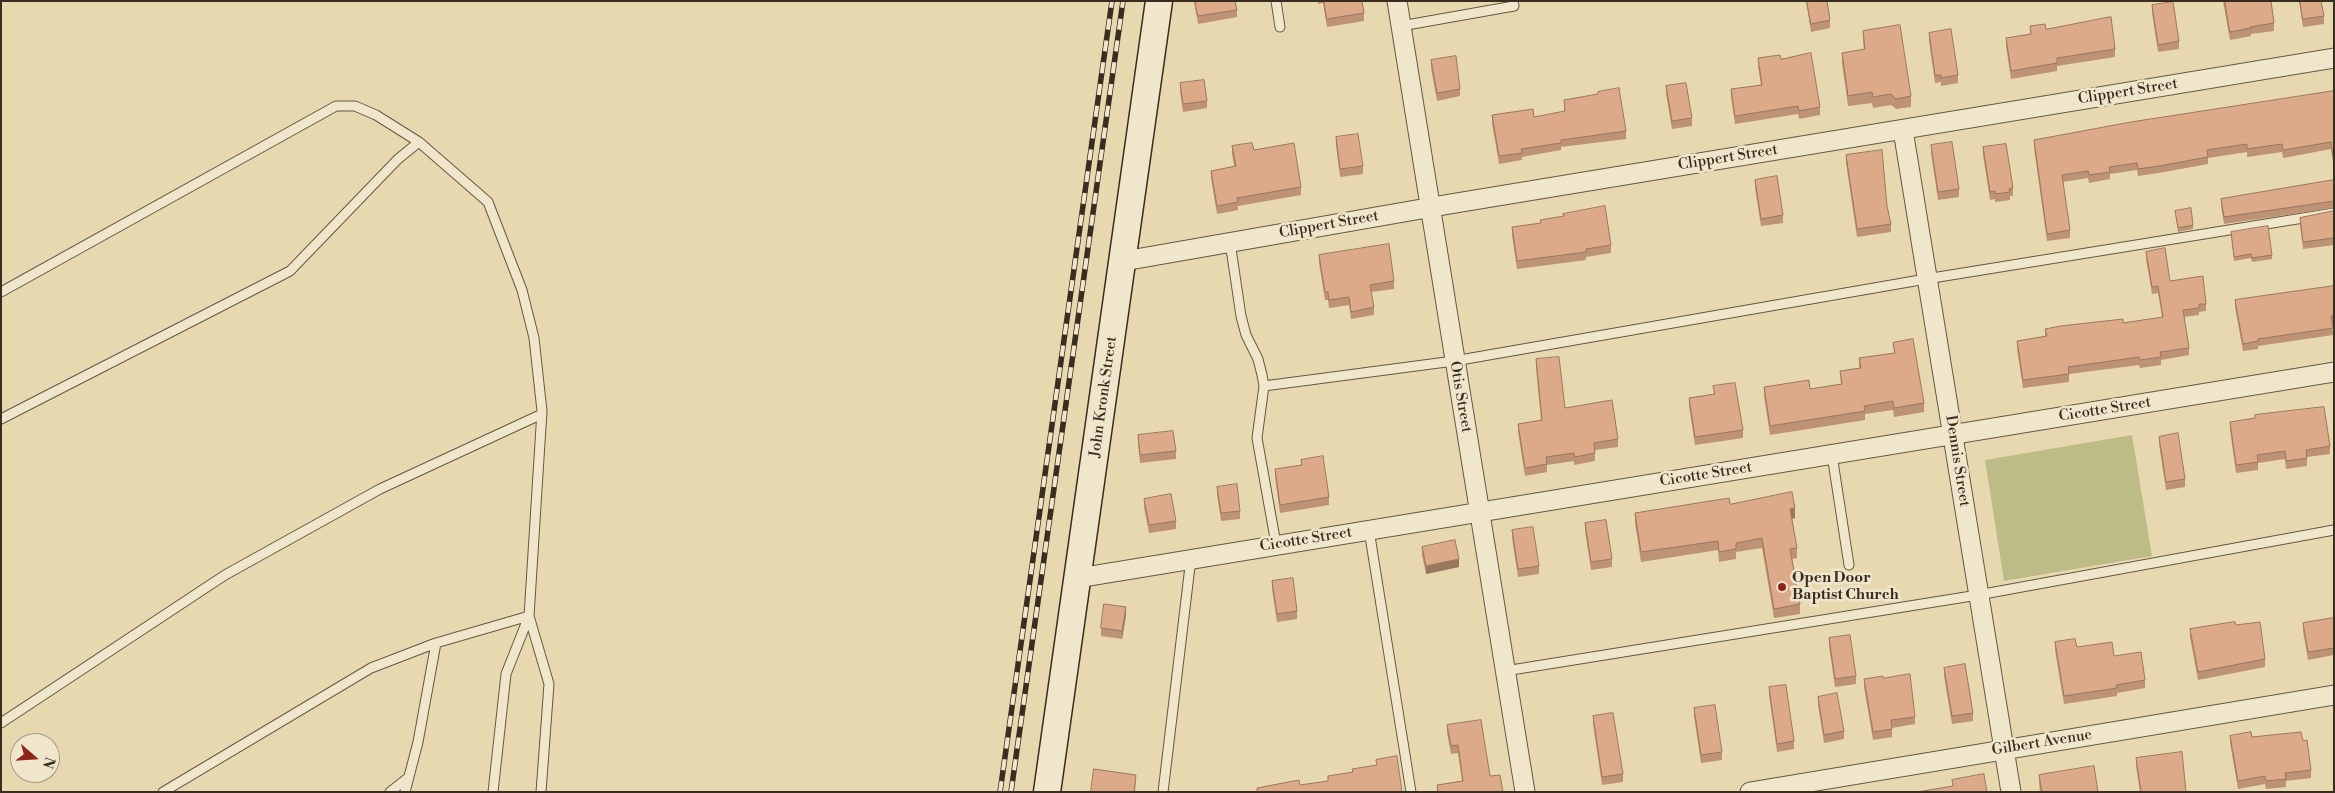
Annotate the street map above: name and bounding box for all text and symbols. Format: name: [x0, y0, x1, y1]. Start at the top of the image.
street label: Clippert Street: [2077, 75, 2179, 109]
street label: Clippert Street: [1677, 141, 1779, 175]
street label: Clippert Street: [1278, 207, 1380, 243]
street label: John Kronk Street: [1087, 335, 1121, 459]
street label: Otis Street: [1445, 360, 1475, 434]
street label: Cicotte Street: [2058, 394, 2152, 426]
street label: Dennis Street: [1941, 414, 1973, 508]
street label: Cicotte Street: [1659, 459, 1753, 491]
street label: Cicotte Street: [1259, 524, 1353, 556]
place label: Open Door Baptist Church: [1792, 569, 1899, 604]
marker: Open Door Baptist Church: [1776, 581, 1788, 593]
street label: Gilbert Avenue: [1991, 726, 2093, 760]
north arrow: [10, 733, 60, 783]
text: N: [38, 754, 59, 771]

